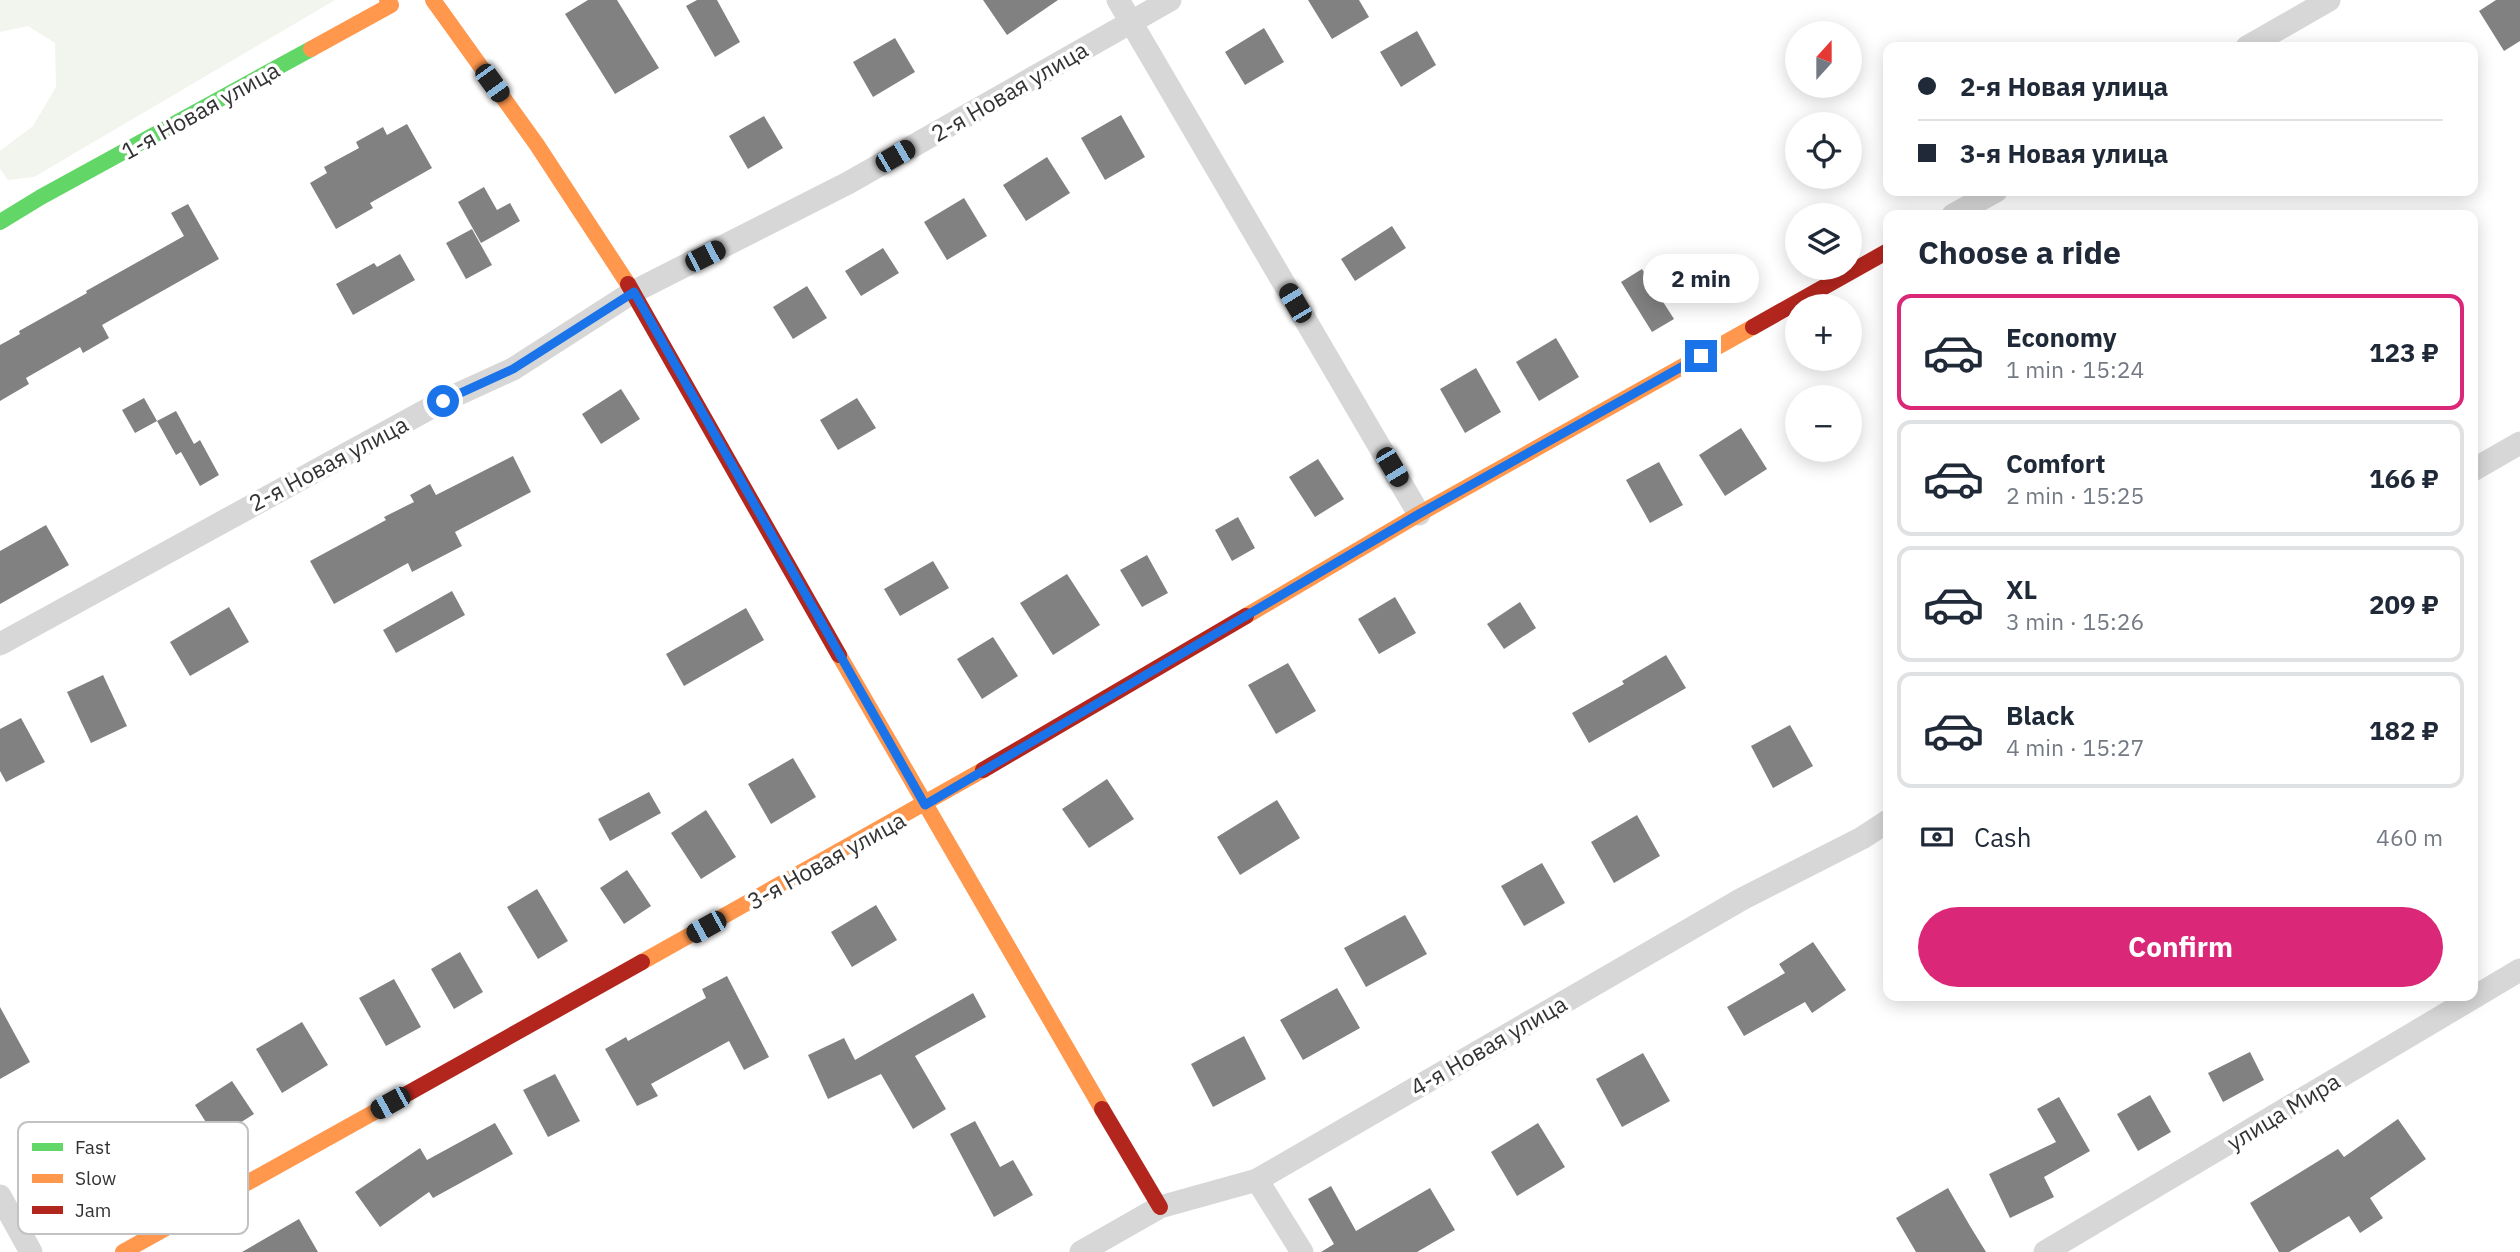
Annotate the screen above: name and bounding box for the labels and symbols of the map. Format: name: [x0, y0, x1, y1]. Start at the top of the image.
north arrow: [1785, 21, 1862, 98]
street label: 2-я Новая улица: [925, 34, 1093, 148]
street label: 1-я Новая улица: [116, 54, 284, 166]
car: [472, 60, 513, 106]
car: [872, 136, 919, 176]
car: [682, 237, 729, 275]
callout: 2 min: [1643, 254, 1759, 304]
car: [1276, 280, 1315, 326]
route end: [1685, 340, 1717, 372]
route start: [427, 385, 459, 417]
street label: 2-я Новая улица: [243, 408, 413, 518]
car: [1373, 444, 1412, 490]
street label: 3-я Новая улица: [742, 804, 910, 916]
car: [683, 908, 730, 946]
street label: 4-я Новая улица: [1404, 988, 1572, 1102]
street label: улица Мира: [2221, 1065, 2345, 1157]
car: [367, 1084, 414, 1122]
legend: [18, 1122, 248, 1234]
text: Fast: [75, 1135, 111, 1159]
text: Slow: [75, 1166, 116, 1190]
text: Jam: [75, 1198, 111, 1222]

